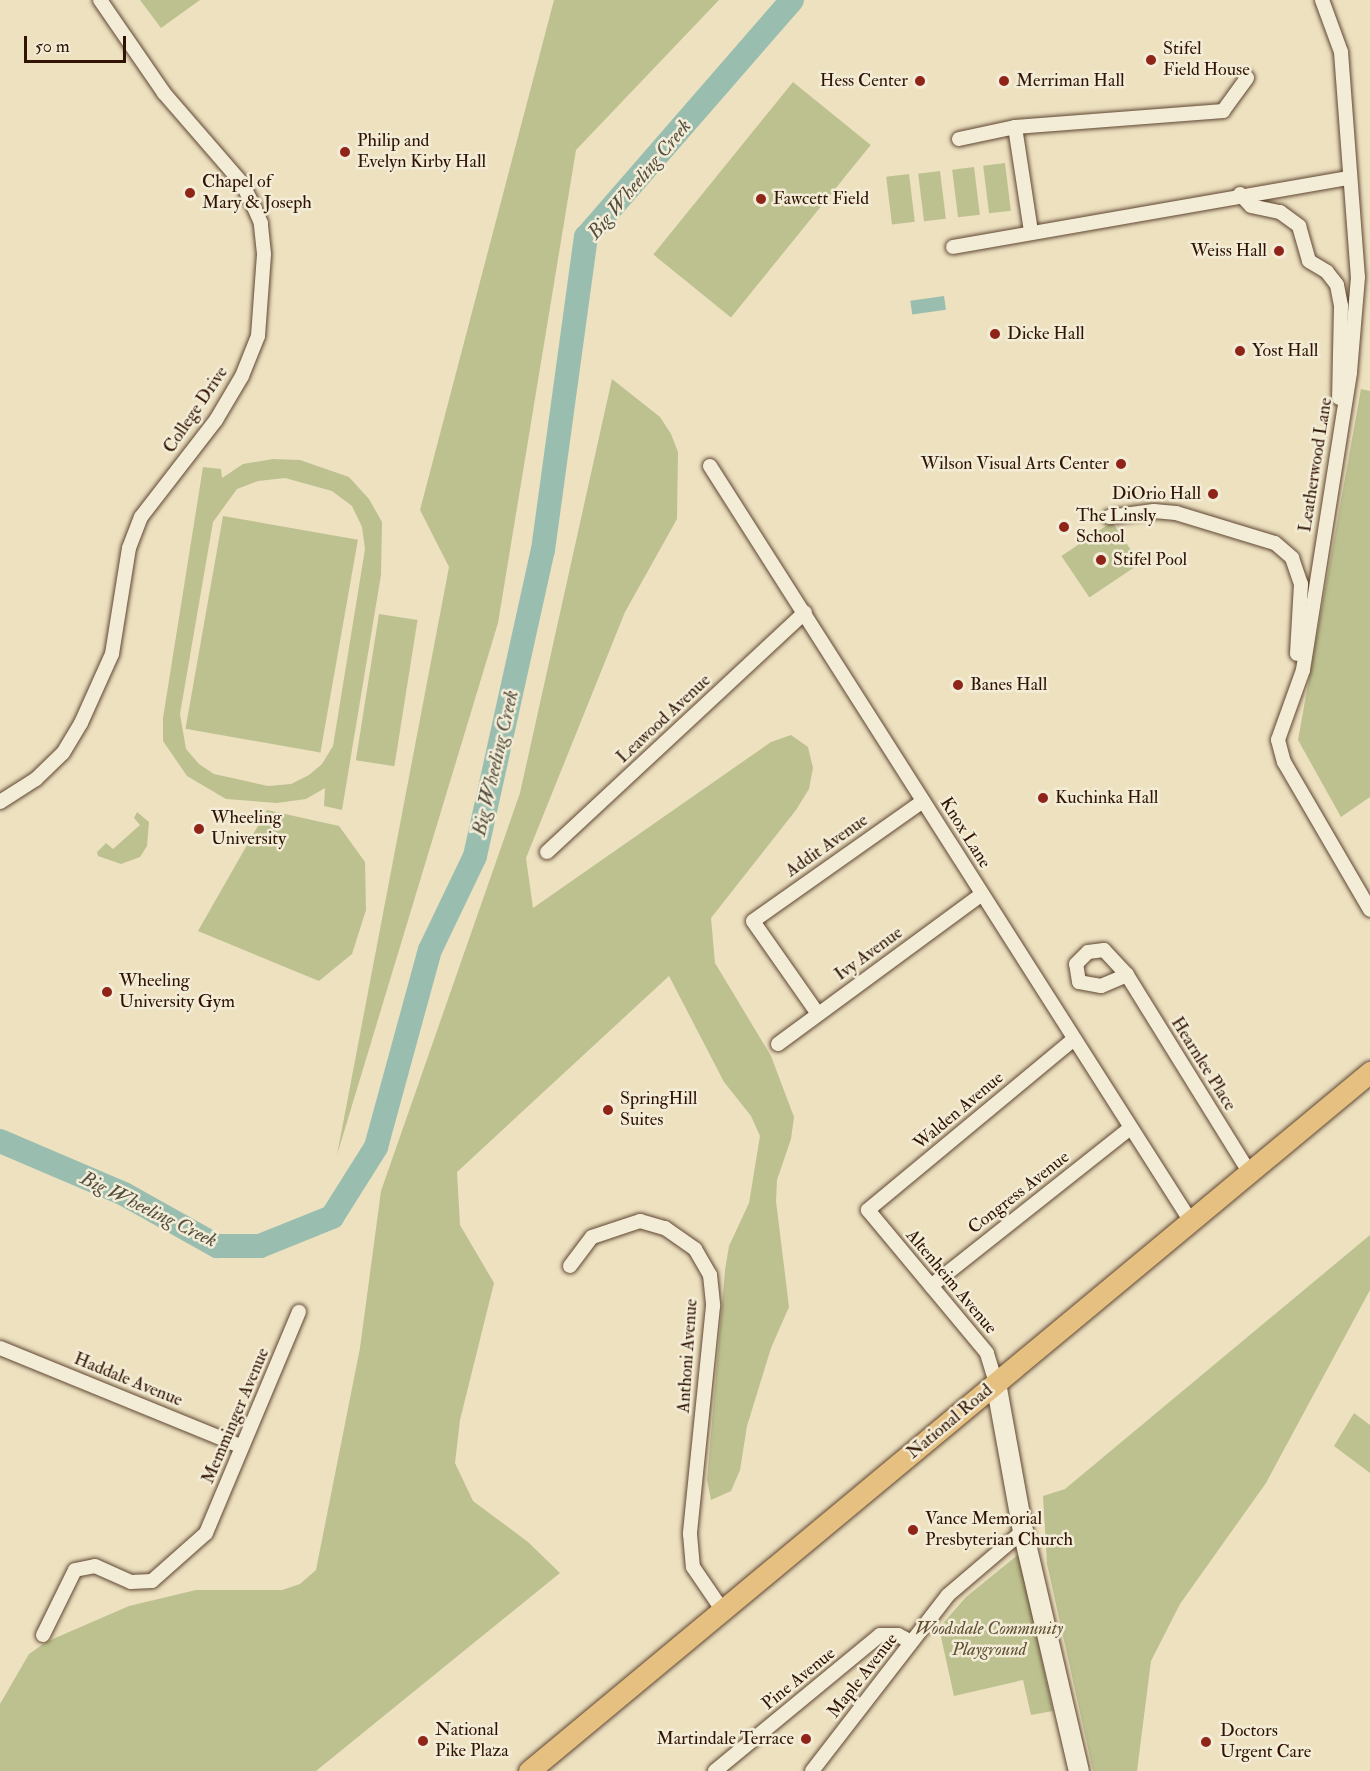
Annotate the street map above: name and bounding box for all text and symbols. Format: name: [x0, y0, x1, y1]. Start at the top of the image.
scale bar: [27, 24, 129, 62]
text: 50 m: [35, 35, 70, 58]
place label: Stifel Field House: [1163, 39, 1250, 82]
marker: Stifel Field House: [1144, 53, 1158, 67]
place label: Hess Center: [820, 70, 908, 92]
place label: Merriman Hall: [1016, 70, 1125, 92]
marker: Hess Center: [913, 74, 927, 88]
marker: Merriman Hall: [997, 74, 1011, 88]
water label: Big Wheeling Creek: [582, 114, 696, 244]
place label: Philip and Evelyn Kirby Hall: [357, 131, 486, 174]
marker: Philip and Evelyn Kirby Hall: [338, 145, 352, 159]
place label: Chapel of Mary & Joseph: [202, 172, 312, 214]
marker: Chapel of Mary & Joseph: [183, 186, 197, 200]
place label: Fawcett Field: [773, 188, 869, 210]
marker: Fawcett Field: [754, 192, 768, 206]
place label: Weiss Hall: [1190, 240, 1267, 262]
marker: Weiss Hall: [1272, 244, 1286, 258]
place label: Dicke Hall: [1007, 323, 1085, 345]
marker: Dicke Hall: [988, 327, 1002, 341]
place label: Yost Hall: [1252, 340, 1318, 362]
marker: Yost Hall: [1233, 344, 1247, 358]
street label: College Drive: [159, 363, 233, 457]
street label: Leatherwood Lane: [1295, 396, 1337, 534]
place label: Wilson Visual Arts Center: [921, 453, 1109, 475]
marker: Wilson Visual Arts Center: [1114, 457, 1128, 471]
place label: DiOrio Hall: [1112, 483, 1201, 505]
marker: DiOrio Hall: [1206, 487, 1220, 501]
place label: The Linsly School: [1076, 506, 1156, 548]
marker: The Linsly School: [1057, 520, 1071, 534]
place label: Stifel Pool: [1113, 549, 1187, 571]
marker: Stifel Pool: [1094, 553, 1108, 567]
street label: Leawood Avenue: [612, 670, 716, 768]
place label: Banes Hall: [970, 674, 1047, 696]
marker: Banes Hall: [951, 678, 965, 692]
water label: Big Wheeling Creek: [467, 688, 523, 838]
place label: Kuchinka Hall: [1055, 787, 1158, 809]
marker: Kuchinka Hall: [1036, 791, 1050, 805]
street label: Knox Lane: [935, 794, 995, 872]
place label: Wheeling University: [211, 808, 286, 850]
street label: Addit Avenue: [782, 810, 872, 882]
marker: Wheeling University: [192, 822, 206, 836]
street label: Ivy Avenue: [831, 922, 907, 986]
place label: Wheeling University Gym: [119, 971, 235, 1014]
marker: Wheeling University Gym: [100, 985, 114, 999]
street label: Hearnlee Place: [1166, 1013, 1240, 1115]
street label: Walden Avenue: [910, 1067, 1008, 1155]
place label: SpringHill Suites: [620, 1089, 697, 1132]
marker: SpringHill Suites: [601, 1103, 615, 1117]
street label: Congress Avenue: [964, 1147, 1074, 1239]
water label: Big Wheeling Creek: [77, 1166, 221, 1252]
street label: Altenheim Avenue: [901, 1225, 1001, 1339]
street label: Anthoni Avenue: [673, 1298, 703, 1414]
street label: Memminger Avenue: [198, 1345, 274, 1487]
street label: Haddale Avenue: [71, 1348, 185, 1412]
street label: National Road: [903, 1380, 997, 1464]
place label: Vance Memorial Presbyterian Church: [925, 1509, 1073, 1552]
marker: Vance Memorial Presbyterian Church: [906, 1523, 920, 1537]
park label: Woodsdale Community Playground: [915, 1619, 1063, 1662]
street label: Maple Avenue: [823, 1629, 903, 1723]
street label: Pine Avenue: [758, 1643, 840, 1715]
place label: National Pike Plaza: [435, 1720, 509, 1762]
place label: Doctors Urgent Care: [1220, 1721, 1311, 1764]
place label: Martindale Terrace: [656, 1728, 794, 1750]
marker: Martindale Terrace: [799, 1732, 813, 1746]
marker: Doctors Urgent Care: [1197, 1733, 1215, 1751]
marker: National Pike Plaza: [416, 1734, 430, 1748]

